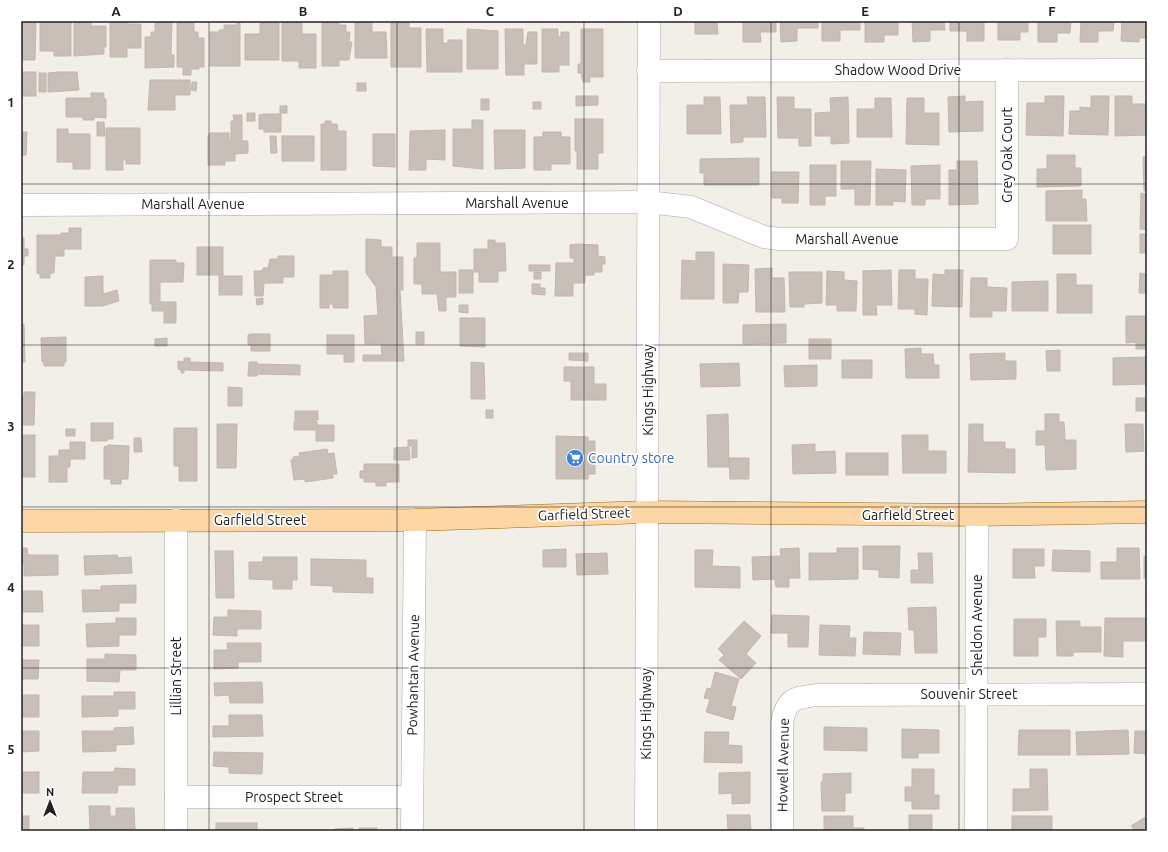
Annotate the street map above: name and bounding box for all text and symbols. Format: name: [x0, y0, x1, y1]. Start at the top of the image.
text: A: [111, 4, 121, 18]
text: B: [299, 4, 308, 18]
text: C: [486, 4, 495, 18]
text: D: [673, 4, 683, 18]
text: E: [861, 4, 869, 18]
text: F: [1048, 4, 1056, 18]
street label: Shadow Wood Drive: [835, 62, 961, 78]
text: 1: [7, 95, 15, 109]
street label: Grey Oak Court: [999, 106, 1015, 203]
street label: Marshall Avenue: [465, 195, 569, 211]
street label: Marshall Avenue: [141, 196, 245, 212]
street label: Marshall Avenue: [795, 231, 899, 247]
text: 2: [7, 257, 15, 271]
street label: Kings Highway: [640, 344, 656, 436]
text: 3: [7, 419, 15, 433]
supermarket icon: Country store: [565, 448, 585, 468]
place label: Country store: [588, 450, 675, 466]
street label: Garfield Street: [538, 504, 631, 524]
street label: Garfield Street: [862, 507, 955, 523]
street label: Garfield Street: [214, 512, 307, 528]
street label: Sheldon Avenue: [969, 574, 985, 676]
text: 4: [7, 580, 15, 594]
street label: Powhantan Avenue: [404, 614, 422, 736]
street label: Lillian Street: [168, 636, 184, 715]
street label: Kings Highway: [638, 668, 654, 760]
street label: Souvenir Street: [920, 686, 1018, 702]
street label: Howell Avenue: [774, 718, 792, 812]
text: 5: [7, 742, 15, 756]
north arrow: [30, 782, 70, 822]
text: N: [46, 786, 54, 798]
street label: Prospect Street: [245, 789, 344, 805]

